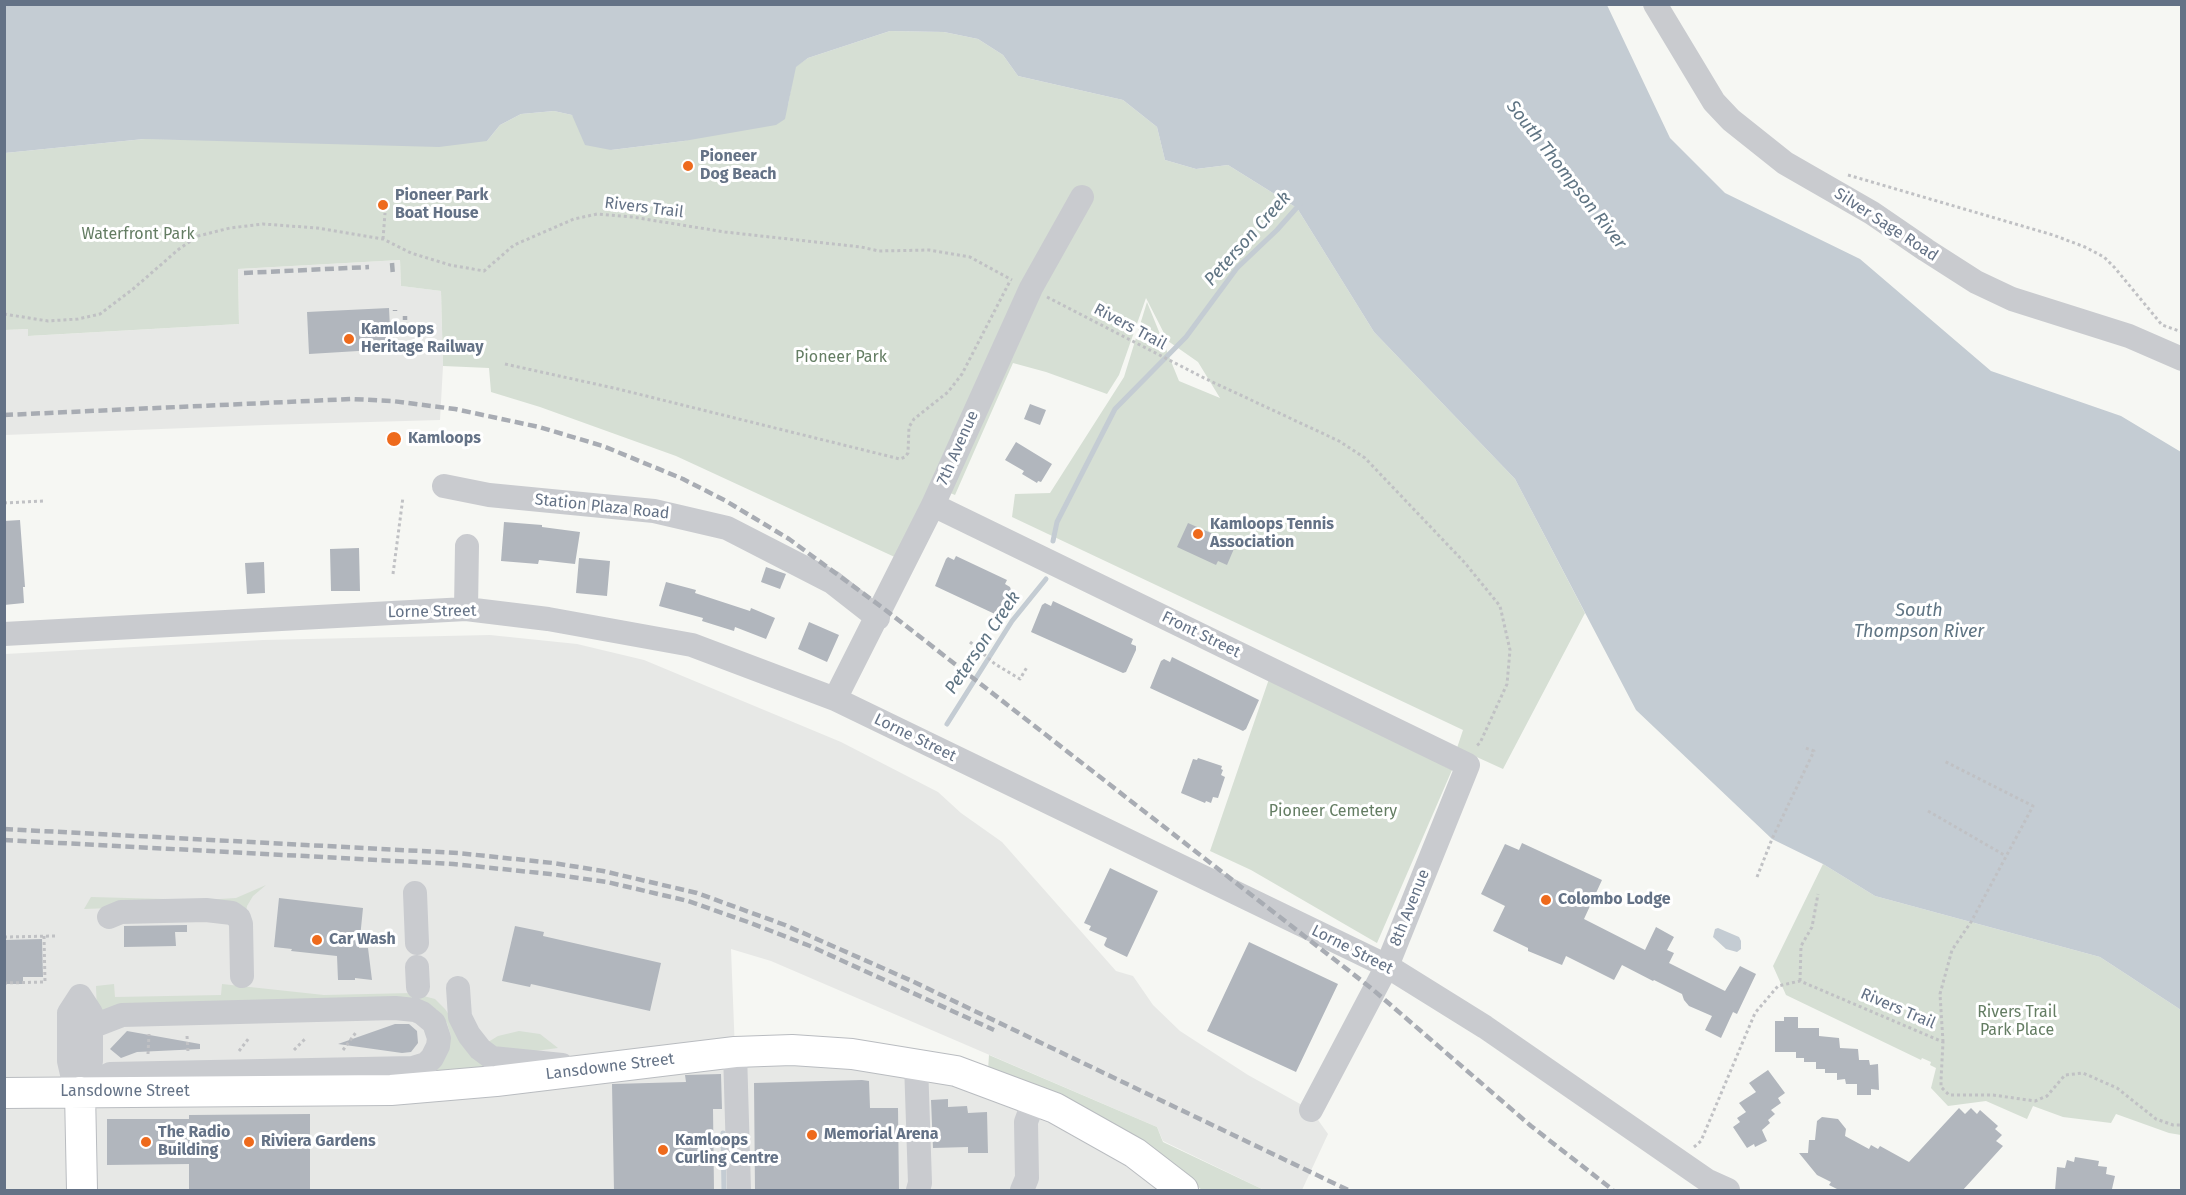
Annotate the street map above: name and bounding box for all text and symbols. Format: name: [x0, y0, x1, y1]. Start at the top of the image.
water label: South Thompson River: [1501, 97, 1631, 253]
place label: Pioneer Dog Beach: [700, 147, 777, 185]
marker: Pioneer Dog Beach: [681, 159, 695, 173]
street label: Silver Sage Road: [1830, 184, 1942, 266]
place label: Pioneer Park Boat House: [395, 186, 488, 224]
water label: Peterson Creek: [1200, 187, 1296, 291]
street label: Rivers Trail: [603, 194, 685, 222]
marker: Pioneer Park Boat House: [376, 198, 390, 212]
park label: Waterfront Park: [81, 225, 195, 245]
street label: Rivers Trail: [1090, 300, 1170, 354]
place label: Kamloops Heritage Railway: [361, 320, 483, 358]
marker: Kamloops Heritage Railway: [342, 332, 356, 346]
park label: Pioneer Park: [795, 348, 887, 368]
street label: 7th Avenue: [933, 408, 983, 488]
place label: Kamloops: [408, 429, 481, 449]
marker: Kamloops: [385, 430, 403, 448]
street label: Station Plaza Road: [534, 490, 670, 524]
place label: Kamloops Tennis Association: [1210, 515, 1334, 553]
marker: Kamloops Tennis Association: [1191, 527, 1205, 541]
water label: Peterson Creek: [941, 588, 1025, 698]
water label: South Thompson River: [1854, 600, 1984, 642]
street label: Lorne Street: [387, 602, 477, 622]
street label: Front Street: [1159, 608, 1243, 662]
street label: Lorne Street: [871, 710, 959, 766]
park label: Pioneer Cemetery: [1269, 802, 1397, 822]
street label: 8th Avenue: [1386, 867, 1434, 949]
place label: Colombo Lodge: [1558, 890, 1670, 910]
marker: Colombo Lodge: [1539, 893, 1553, 907]
street label: Lorne Street: [1308, 921, 1396, 979]
place label: Car Wash: [329, 930, 396, 950]
marker: Car Wash: [310, 933, 324, 947]
street label: Rivers Trail: [1858, 985, 1938, 1033]
park label: Rivers Trail Park Place: [1977, 1003, 2057, 1041]
street label: Lansdowne Street: [545, 1050, 675, 1084]
street label: Lansdowne Street: [60, 1082, 190, 1102]
place label: The Radio Building: [158, 1123, 230, 1161]
place label: Memorial Arena: [824, 1125, 939, 1145]
marker: Memorial Arena: [805, 1128, 819, 1142]
place label: Kamloops Curling Centre: [675, 1131, 779, 1169]
place label: Riviera Gardens: [261, 1132, 376, 1152]
marker: The Radio Building: [139, 1135, 153, 1149]
marker: Riviera Gardens: [242, 1135, 256, 1149]
marker: Kamloops Curling Centre: [656, 1143, 670, 1157]

